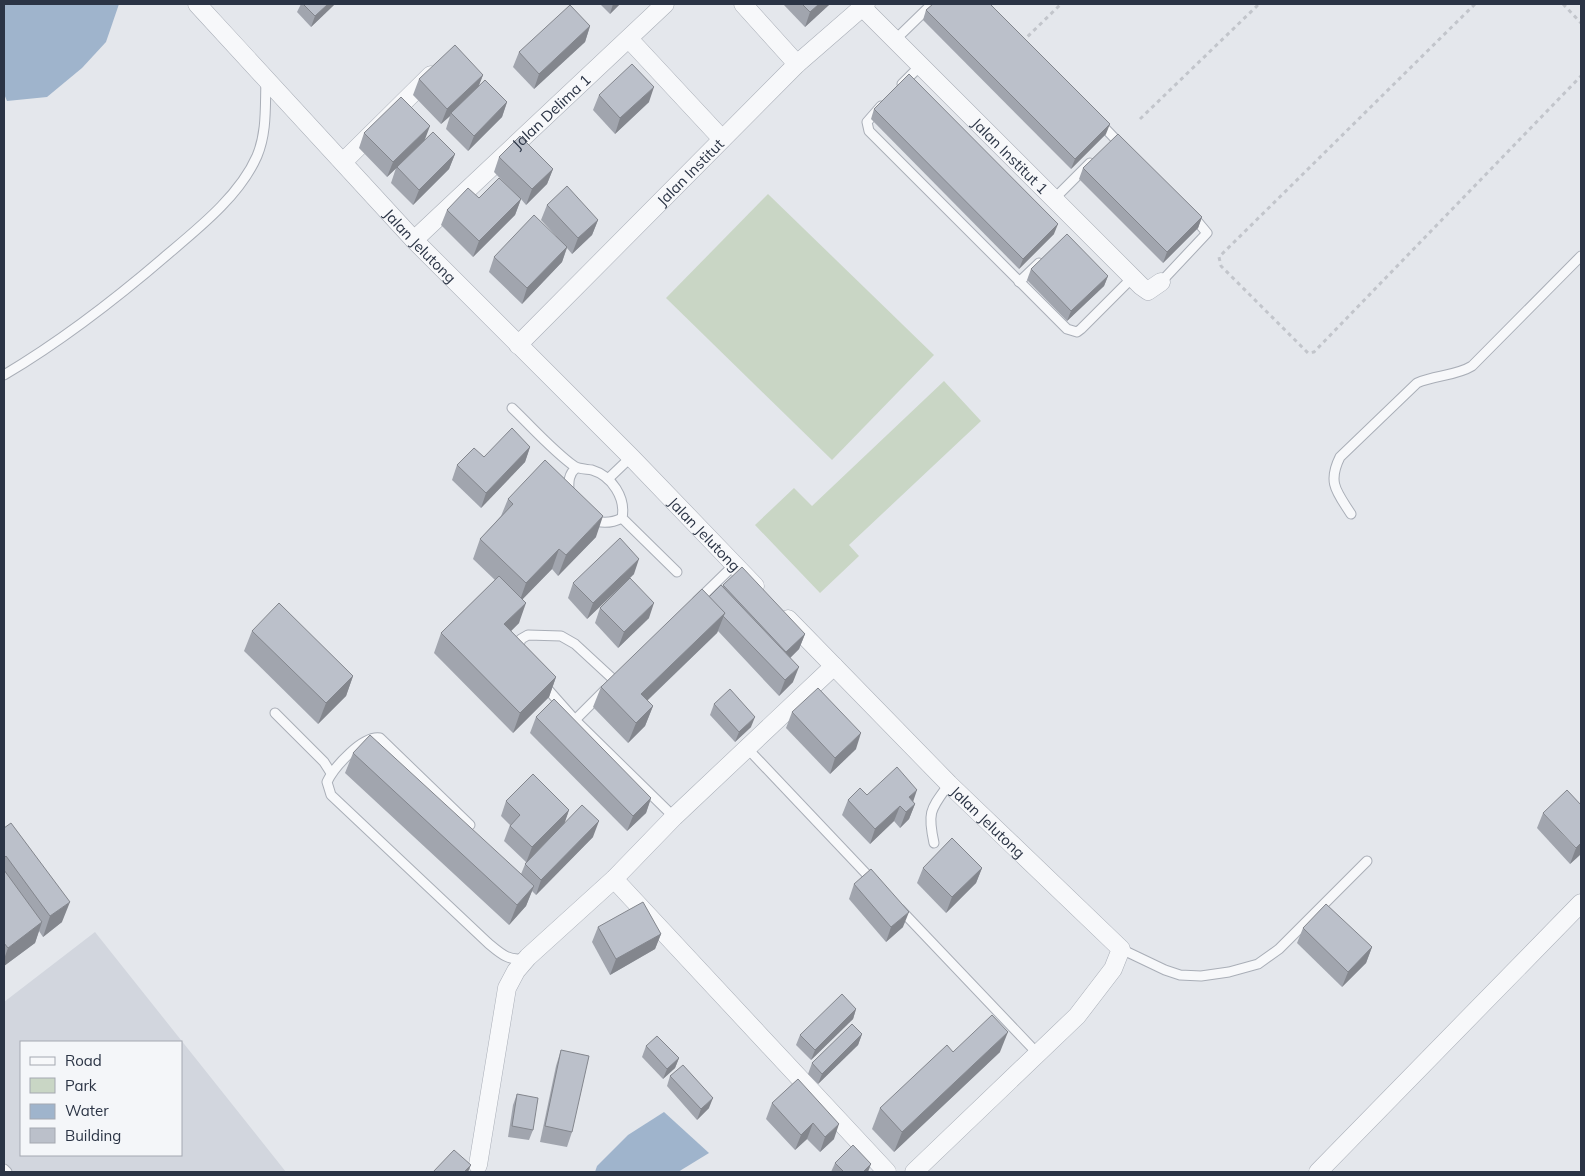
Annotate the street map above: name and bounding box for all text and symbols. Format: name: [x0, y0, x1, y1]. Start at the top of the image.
street label: Jalan Delima 1: [508, 70, 594, 153]
street label: Jalan Institut 1: [968, 113, 1053, 198]
street label: Jalan Institut: [652, 134, 727, 210]
street label: Jalan Jelutong: [380, 204, 461, 287]
street label: Jalan Jelutong: [665, 493, 745, 575]
street label: Jalan Jelutong: [947, 782, 1030, 862]
legend: [20, 1041, 182, 1156]
text: Road: [65, 1051, 102, 1070]
text: Park: [65, 1076, 97, 1095]
text: Water: [65, 1101, 109, 1120]
text: Building: [65, 1126, 121, 1145]

